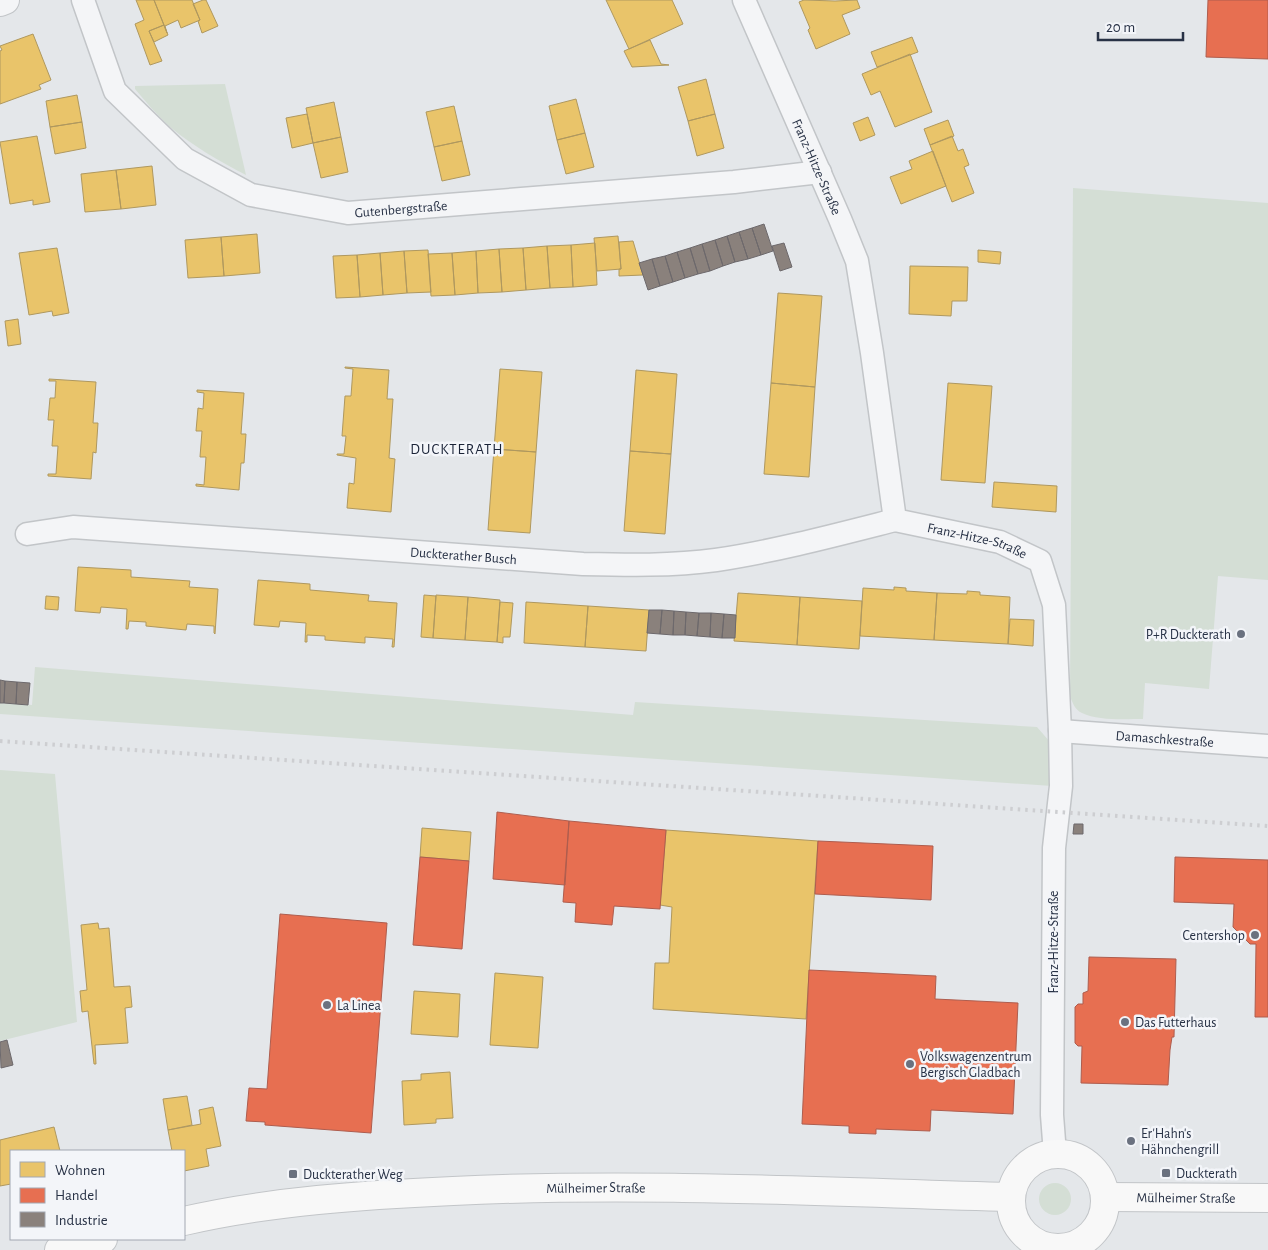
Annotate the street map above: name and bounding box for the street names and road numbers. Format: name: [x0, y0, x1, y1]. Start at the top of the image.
street label: Franz-Hitze-Straße: [789, 117, 843, 217]
street label: Gutenbergstraße: [354, 199, 448, 220]
street label: Franz-Hitze-Straße: [926, 521, 1029, 562]
street label: Duckterather Busch: [409, 545, 517, 567]
street label: Damaschkestraße: [1115, 729, 1214, 750]
street label: Franz-Hitze-Straße: [1047, 890, 1061, 994]
street label: Mülheimer Straße: [546, 1181, 646, 1196]
street label: Mülheimer Straße: [1136, 1191, 1236, 1206]

